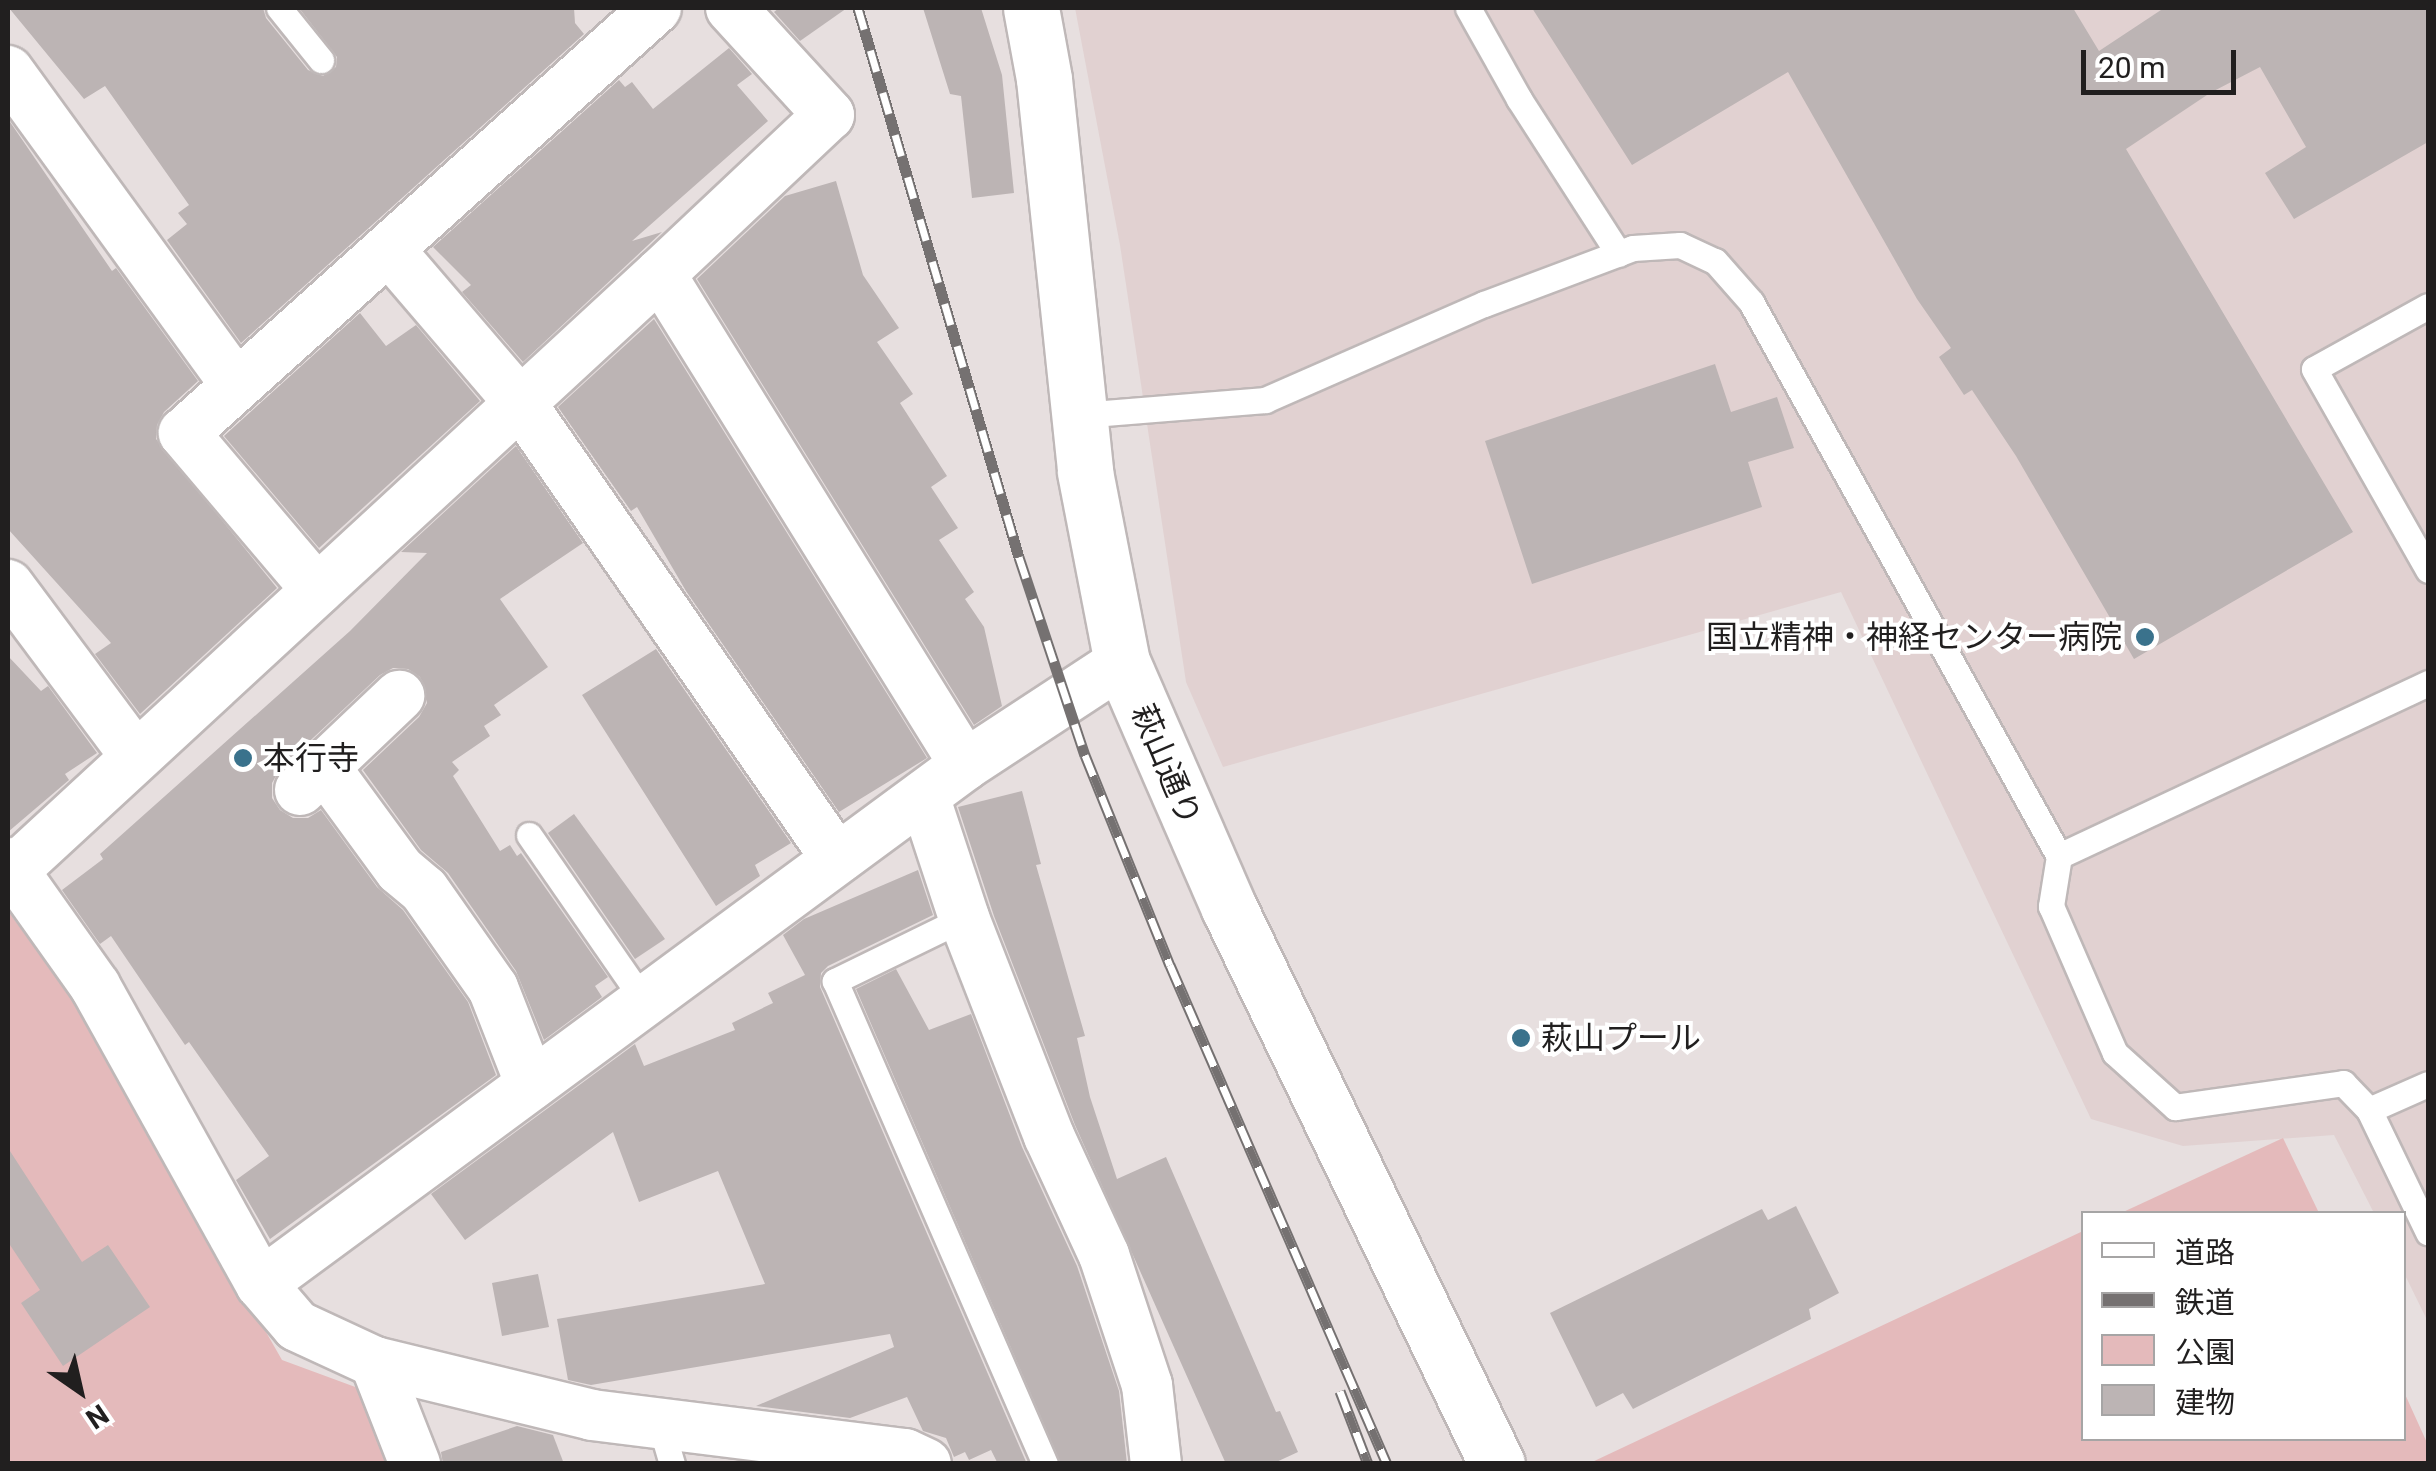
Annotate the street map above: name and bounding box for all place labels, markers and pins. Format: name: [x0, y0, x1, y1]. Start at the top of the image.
place label: 国立精神・神経センター病院: [1706, 618, 2122, 656]
marker: 国立精神・神経センター病院: [2132, 624, 2158, 650]
place label: 本行寺: [263, 739, 359, 777]
marker: 本行寺: [232, 747, 254, 769]
place label: 萩山プール: [1541, 1019, 1701, 1057]
marker: 萩山プール: [1510, 1027, 1532, 1049]

